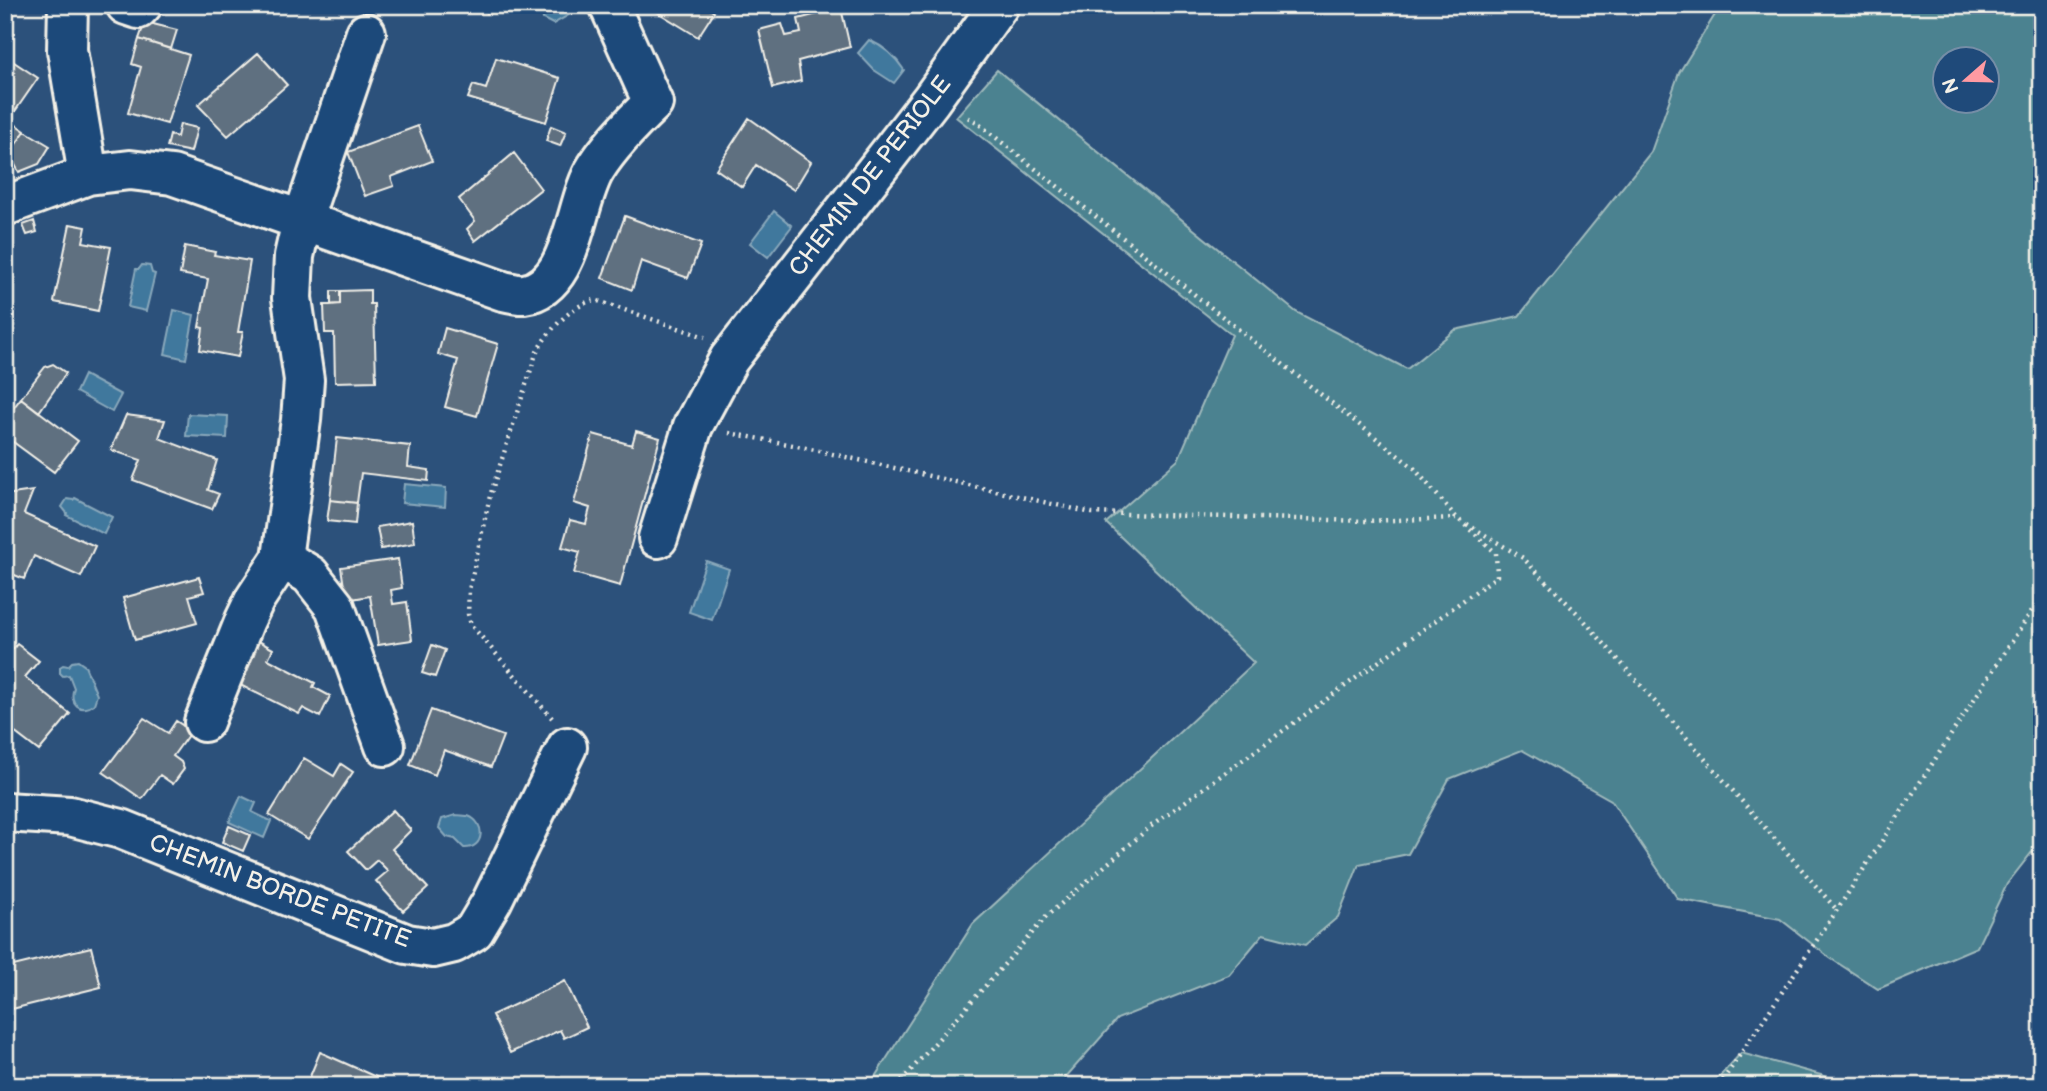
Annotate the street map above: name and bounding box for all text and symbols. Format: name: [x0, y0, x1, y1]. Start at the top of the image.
north arrow: [1932, 46, 2002, 116]
street label: CHEMIN DE PERIOLE: [783, 70, 957, 282]
text: N: [1938, 75, 1965, 96]
street label: CHEMIN BORDE PETITE: [145, 828, 415, 954]

